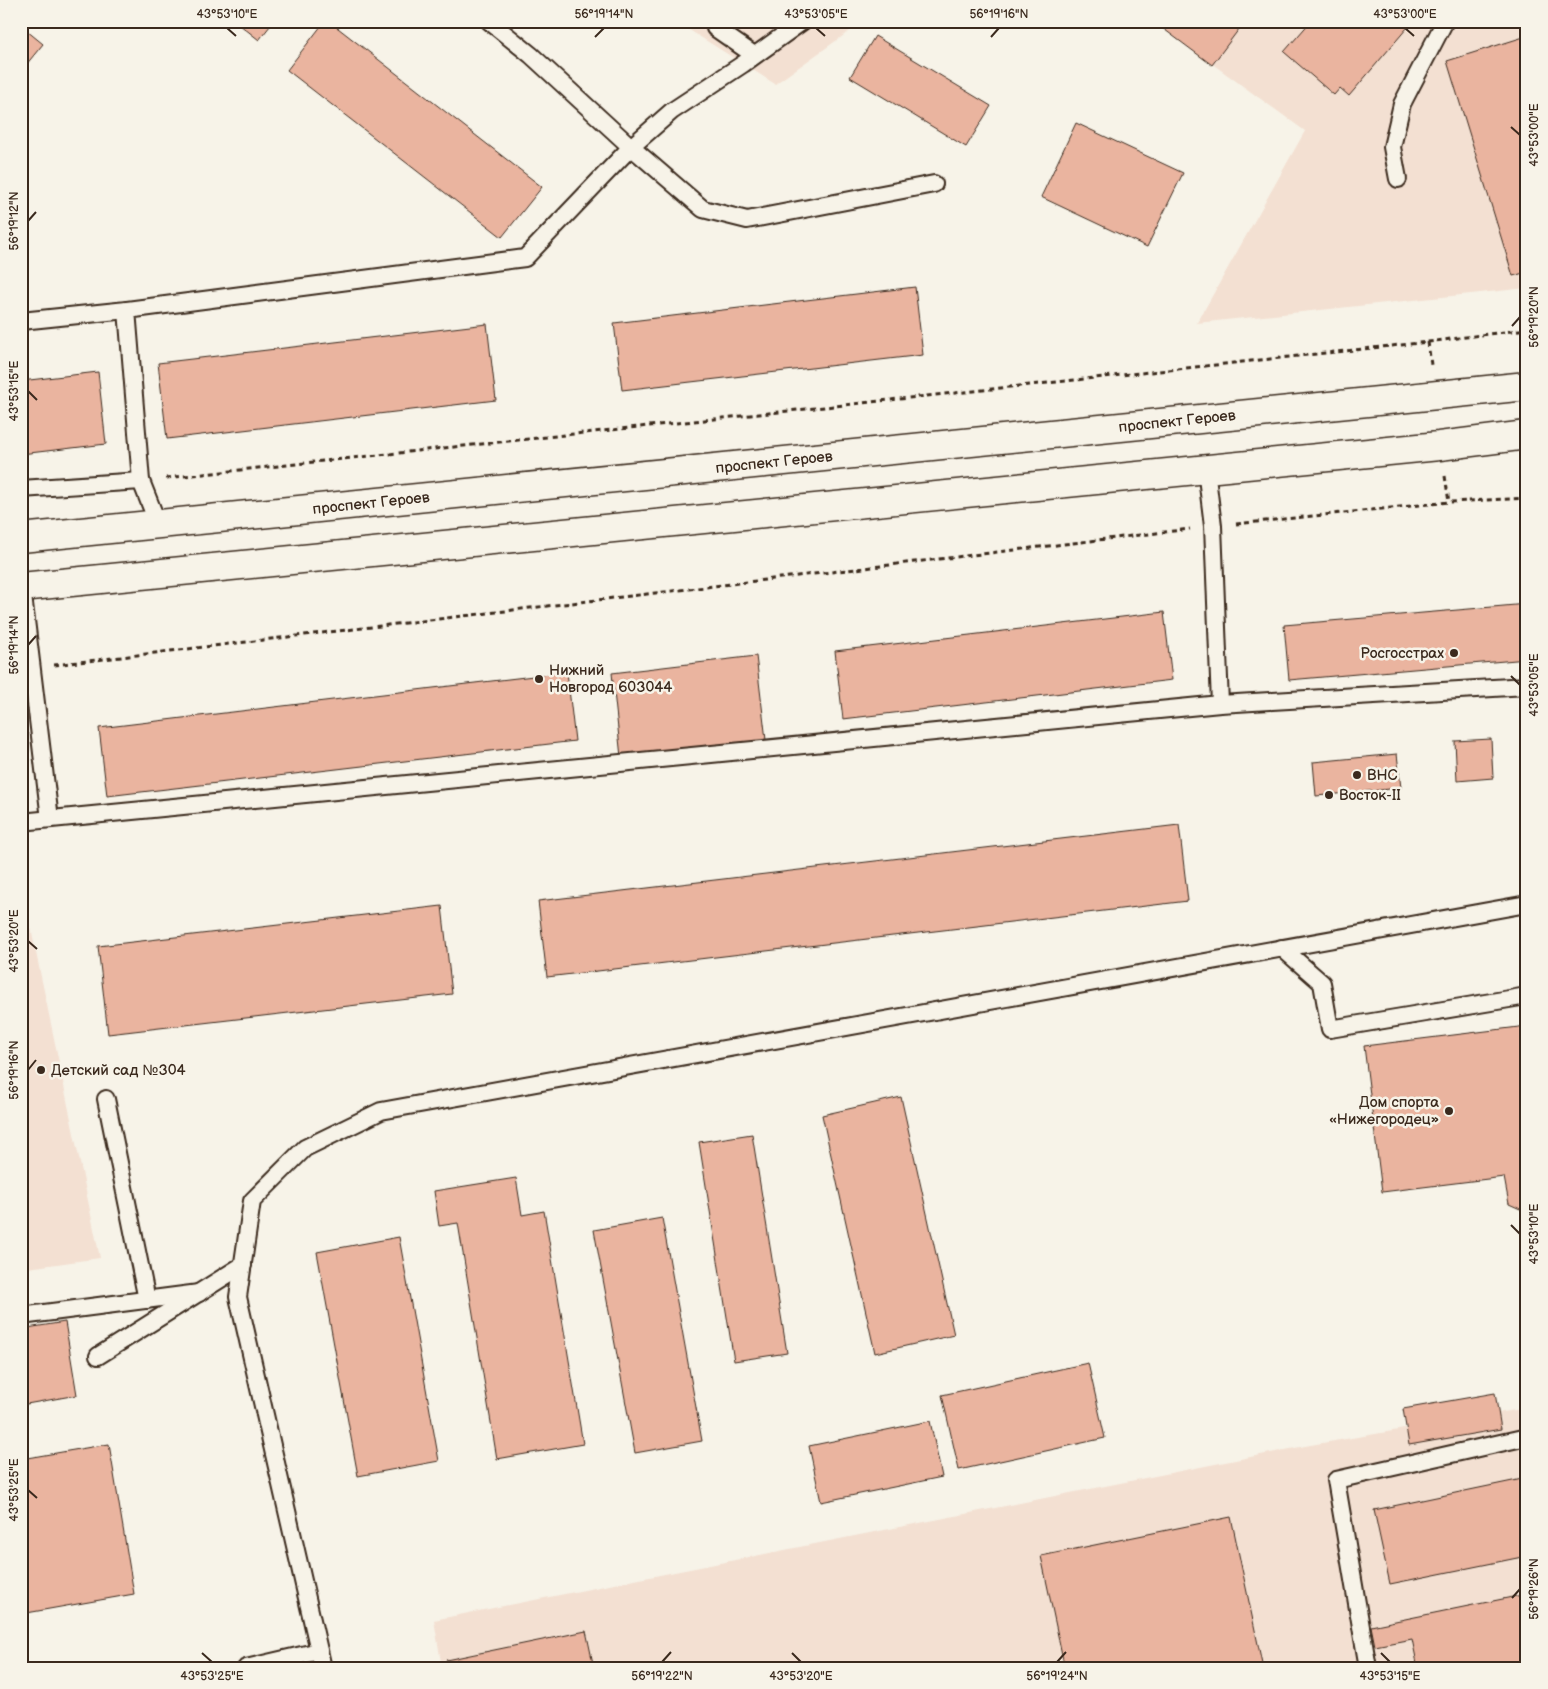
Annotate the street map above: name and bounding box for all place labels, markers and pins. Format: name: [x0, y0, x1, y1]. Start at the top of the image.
place label: Росгосстрах: [1360, 644, 1444, 663]
marker: Росгосстрах: [1448, 647, 1460, 659]
place label: Нижний Новгород 603044: [549, 661, 673, 697]
marker: Нижний Новгород 603044: [533, 673, 545, 685]
place label: ВНС: [1367, 766, 1398, 785]
marker: ВНС: [1351, 769, 1363, 781]
place label: Восток-II: [1339, 786, 1401, 805]
marker: Восток-II: [1323, 789, 1335, 801]
place label: Детский сад №304: [51, 1061, 186, 1080]
marker: Детский сад №304: [35, 1064, 47, 1076]
place label: Дом спорта «Нижегородец»: [1329, 1093, 1439, 1129]
marker: Дом спорта «Нижегородец»: [1443, 1105, 1455, 1117]

